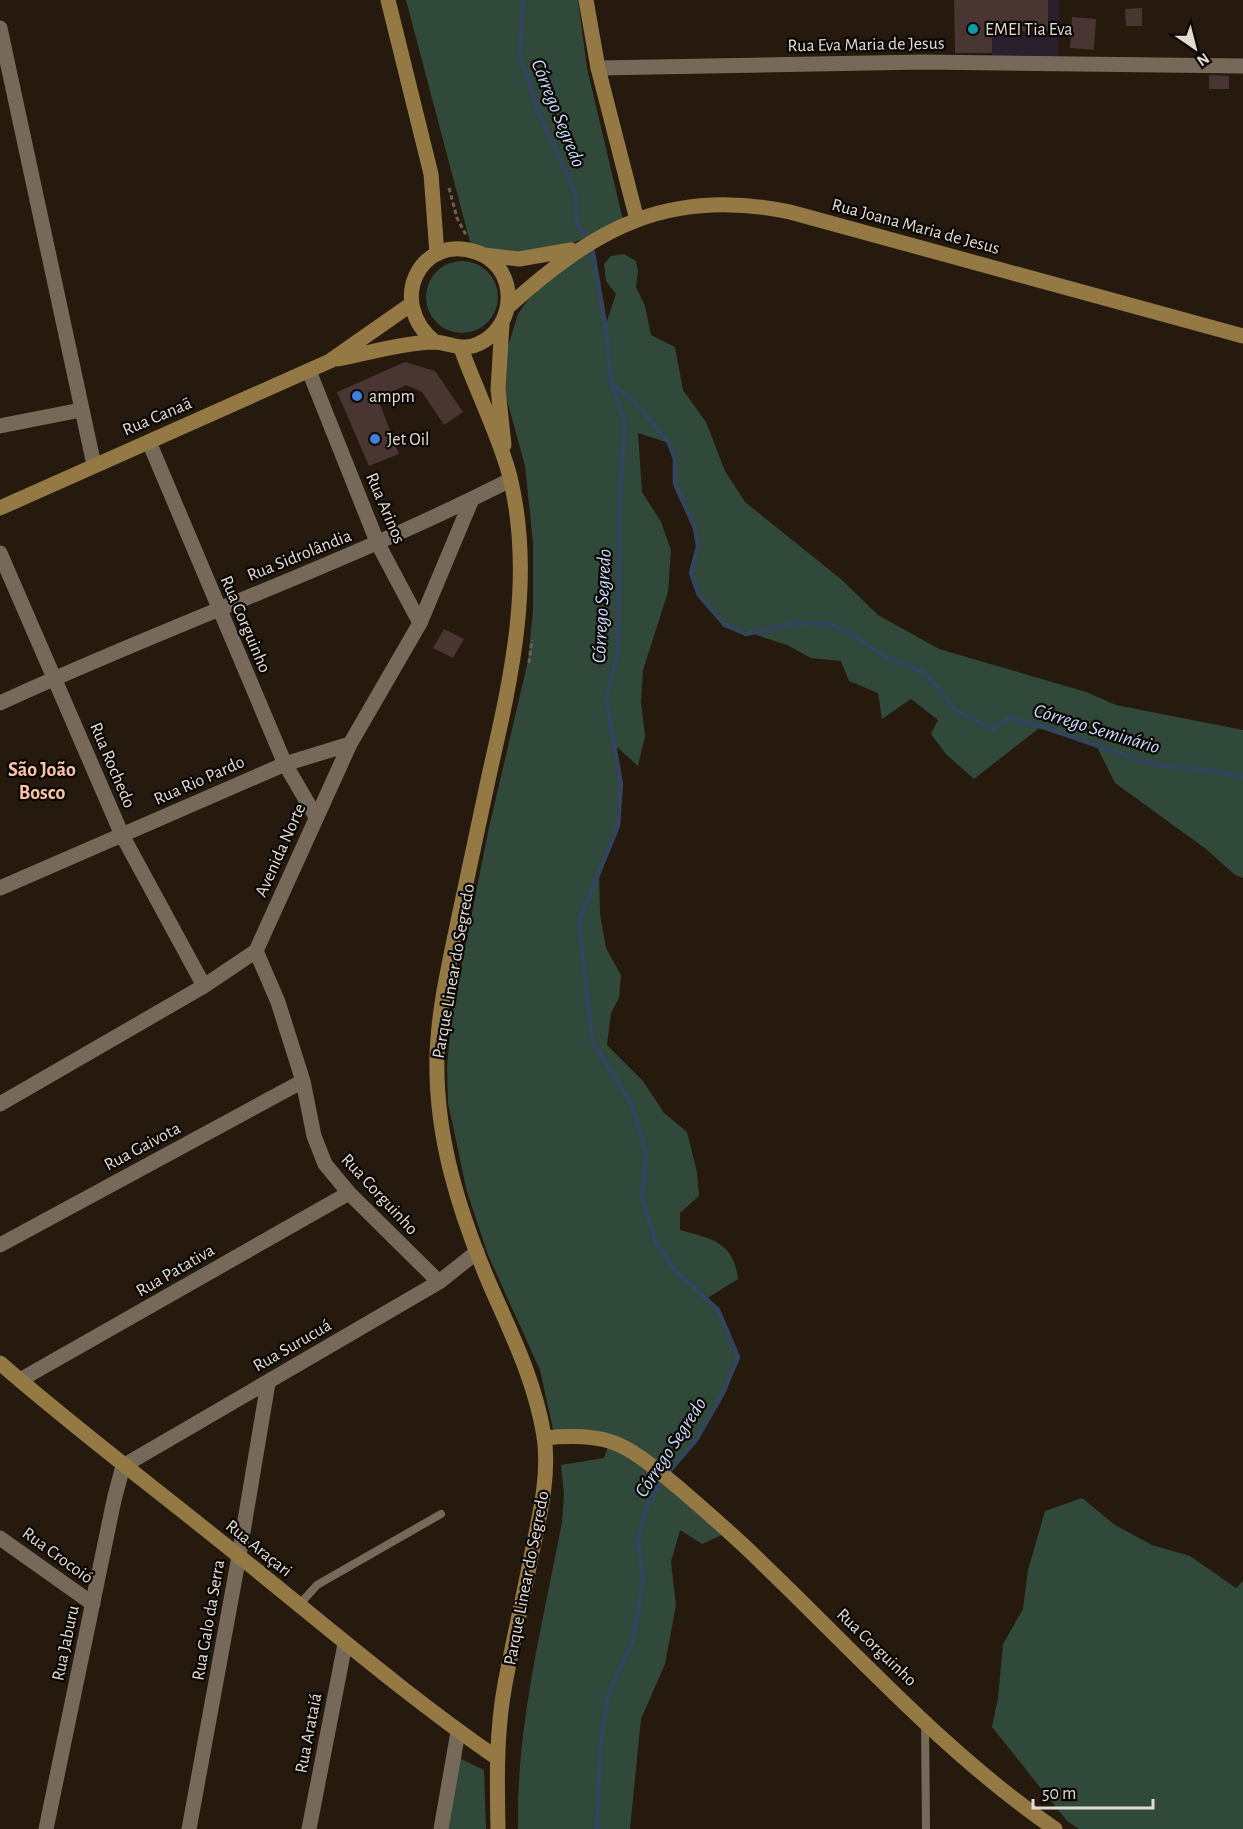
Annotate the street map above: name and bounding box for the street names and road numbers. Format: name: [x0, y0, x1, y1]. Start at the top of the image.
street label: Rua Eva Maria de Jesus: [787, 35, 945, 55]
street label: Rua Joana Maria de Jesus: [830, 196, 1002, 258]
street label: Rua Canaã: [120, 394, 195, 440]
street label: Rua Arinos: [362, 470, 408, 547]
street label: Rua Sidrolândia: [245, 527, 354, 585]
street label: Rua Corguinho: [217, 573, 274, 676]
street label: Rua Rochedo: [86, 720, 138, 811]
street label: Rua Rio Pardo: [151, 753, 248, 809]
street label: Avenida Norte: [252, 801, 310, 900]
street label: Parque Linear do Segredo: [430, 882, 478, 1060]
street label: Rua Gaivota: [101, 1119, 184, 1174]
street label: Rua Corguinho: [337, 1151, 421, 1239]
street label: Rua Patativa: [133, 1241, 218, 1300]
street label: Rua Surucuá: [250, 1316, 335, 1375]
street label: Parque Linear do Segredo: [501, 1489, 553, 1667]
street label: Rua Araçari: [222, 1517, 295, 1581]
street label: Rua Crocoió: [19, 1524, 96, 1587]
street label: Rua Galo da Serra: [190, 1558, 228, 1682]
street label: Rua Jaburu: [49, 1604, 83, 1683]
street label: Rua Corguinho: [833, 1605, 920, 1690]
street label: Rua Arataiá: [292, 1692, 326, 1775]

